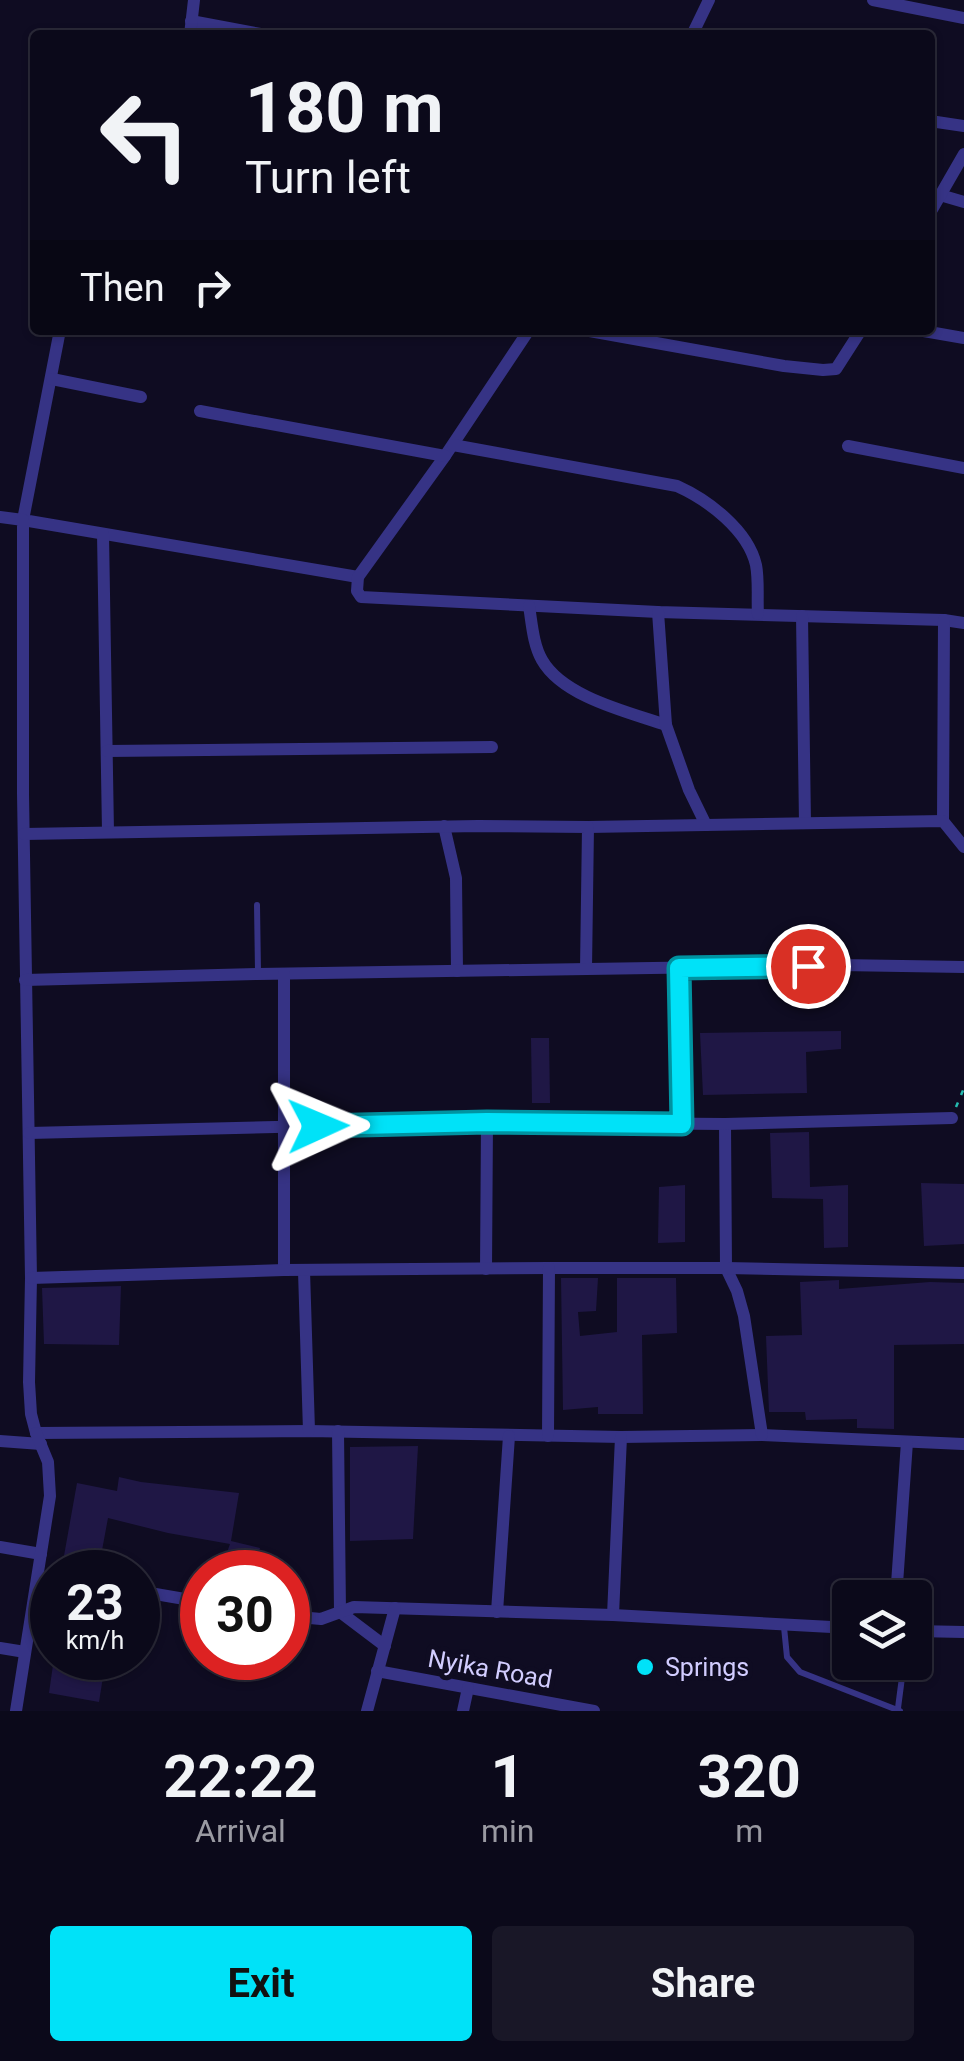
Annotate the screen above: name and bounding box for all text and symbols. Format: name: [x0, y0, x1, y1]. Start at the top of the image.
text: 180 m: [245, 67, 444, 149]
icon: left: [80, 70, 210, 200]
text: Turn left: [245, 151, 411, 204]
icon: right: [185, 260, 240, 315]
text: Then: [80, 266, 165, 310]
pin: [766, 924, 851, 1009]
icon: arrive: [781, 939, 836, 994]
position arrow: [266, 1074, 370, 1178]
speed limit sign: 30: [180, 1550, 310, 1680]
text: 23: [66, 1574, 124, 1632]
map controls: [832, 1580, 932, 1680]
button: layers: [832, 1580, 932, 1680]
text: km/h: [66, 1626, 124, 1655]
street label: Nyika Road: [426, 1644, 554, 1694]
place label: Springs: [665, 1653, 749, 1682]
marker: Springs: [634, 1656, 656, 1678]
text: 22:22: [163, 1741, 318, 1812]
text: 1: [490, 1741, 525, 1812]
text: 320: [698, 1741, 801, 1812]
text: Arrival: [195, 1812, 286, 1850]
text: min: [481, 1812, 534, 1850]
text: m: [735, 1812, 763, 1850]
button: Exit: [50, 1926, 472, 2041]
button: Share: [492, 1926, 914, 2041]

